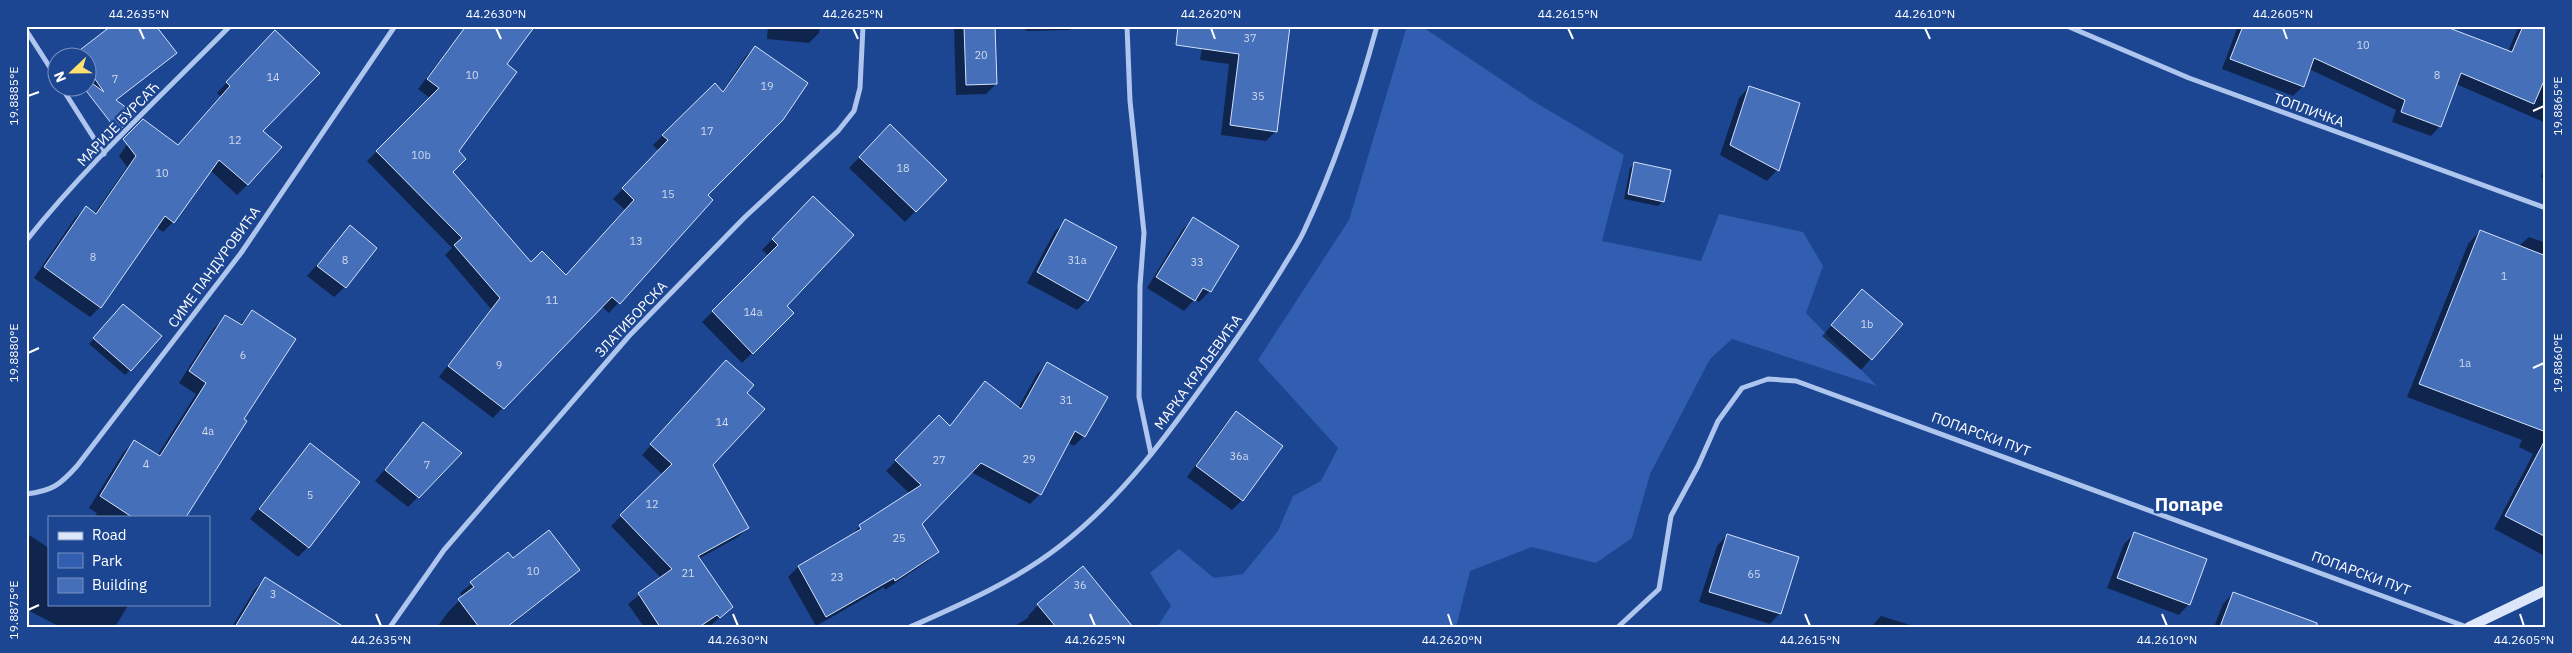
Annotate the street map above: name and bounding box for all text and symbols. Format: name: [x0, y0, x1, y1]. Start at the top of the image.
text: 44.2635°N: [109, 6, 169, 21]
text: 44.2630°N: [466, 6, 526, 21]
text: 44.2625°N: [823, 6, 883, 21]
text: 44.2620°N: [1181, 6, 1241, 21]
text: 44.2615°N: [1538, 6, 1598, 21]
text: 44.2610°N: [1895, 6, 1955, 21]
text: 44.2605°N: [2253, 6, 2313, 21]
house number: 37: [1243, 31, 1257, 45]
house number: 10: [2356, 38, 2370, 52]
north arrow: [48, 48, 98, 98]
house number: 20: [974, 48, 988, 62]
text: 19.8885°E: [6, 66, 21, 126]
house number: 10: [465, 68, 479, 82]
house number: 8: [2434, 68, 2440, 82]
text: N: [50, 69, 70, 85]
house number: 14: [266, 70, 280, 84]
house number: 7: [112, 72, 118, 86]
text: 19.8865°E: [2550, 76, 2565, 136]
street label: МАРИЈЕ БУРСАЋ: [73, 78, 163, 170]
house number: 19: [760, 79, 774, 93]
house number: 35: [1251, 89, 1265, 103]
street label: ТОПЛИЧКА: [2271, 89, 2347, 131]
house number: 17: [700, 124, 714, 138]
house number: 12: [228, 133, 242, 147]
house number: 10b: [411, 148, 431, 162]
house number: 18: [896, 161, 910, 175]
house number: 10: [155, 166, 169, 180]
house number: 15: [661, 187, 675, 201]
street label: СИМЕ ПАНДУРОВИЋА: [164, 203, 264, 331]
house number: 13: [629, 234, 643, 248]
house number: 8: [90, 250, 96, 264]
house number: 8: [342, 253, 348, 267]
house number: 31a: [1067, 253, 1087, 267]
house number: 33: [1190, 255, 1204, 269]
house number: 1: [2501, 269, 2508, 283]
street label: ЗЛАТИБОРСКА: [591, 277, 671, 361]
house number: 11: [545, 293, 559, 307]
house number: 14a: [743, 305, 763, 319]
street label: МАРКА КРАЉЕВИЋА: [1150, 311, 1246, 433]
house number: 1b: [1861, 317, 1873, 331]
text: 19.8880°E: [6, 323, 21, 383]
text: 19.8860°E: [2550, 333, 2565, 393]
house number: 6: [240, 348, 246, 362]
house number: 1a: [2459, 356, 2471, 370]
house number: 9: [496, 358, 502, 372]
house number: 31: [1059, 393, 1073, 407]
street label: ПОПАРСКИ ПУТ: [1929, 408, 2033, 460]
house number: 14: [715, 415, 729, 429]
house number: 4a: [202, 424, 214, 438]
house number: 36a: [1229, 449, 1249, 463]
house number: 29: [1022, 452, 1036, 466]
house number: 27: [932, 453, 946, 467]
house number: 4: [143, 457, 150, 471]
house number: 7: [424, 458, 430, 472]
house number: 5: [307, 488, 313, 502]
district label: Попаре: [2155, 492, 2223, 516]
house number: 12: [645, 497, 659, 511]
legend: [48, 516, 210, 606]
text: Road: [92, 525, 127, 544]
house number: 25: [892, 531, 906, 545]
street label: ПОПАРСКИ ПУТ: [2309, 547, 2413, 599]
text: Park: [92, 551, 122, 570]
house number: 10: [526, 564, 540, 578]
house number: 21: [681, 566, 695, 580]
house number: 65: [1747, 567, 1761, 581]
house number: 23: [830, 570, 844, 584]
text: Building: [92, 575, 147, 594]
house number: 36: [1073, 578, 1087, 592]
text: 19.8875°E: [6, 580, 21, 640]
house number: 3: [270, 587, 276, 601]
text: 44.2635°N: [351, 632, 411, 647]
text: 44.2630°N: [708, 632, 768, 647]
text: 44.2625°N: [1065, 632, 1125, 647]
text: 44.2620°N: [1422, 632, 1482, 647]
text: 44.2615°N: [1780, 632, 1840, 647]
text: 44.2610°N: [2137, 632, 2197, 647]
text: 44.2605°N: [2494, 632, 2554, 647]

